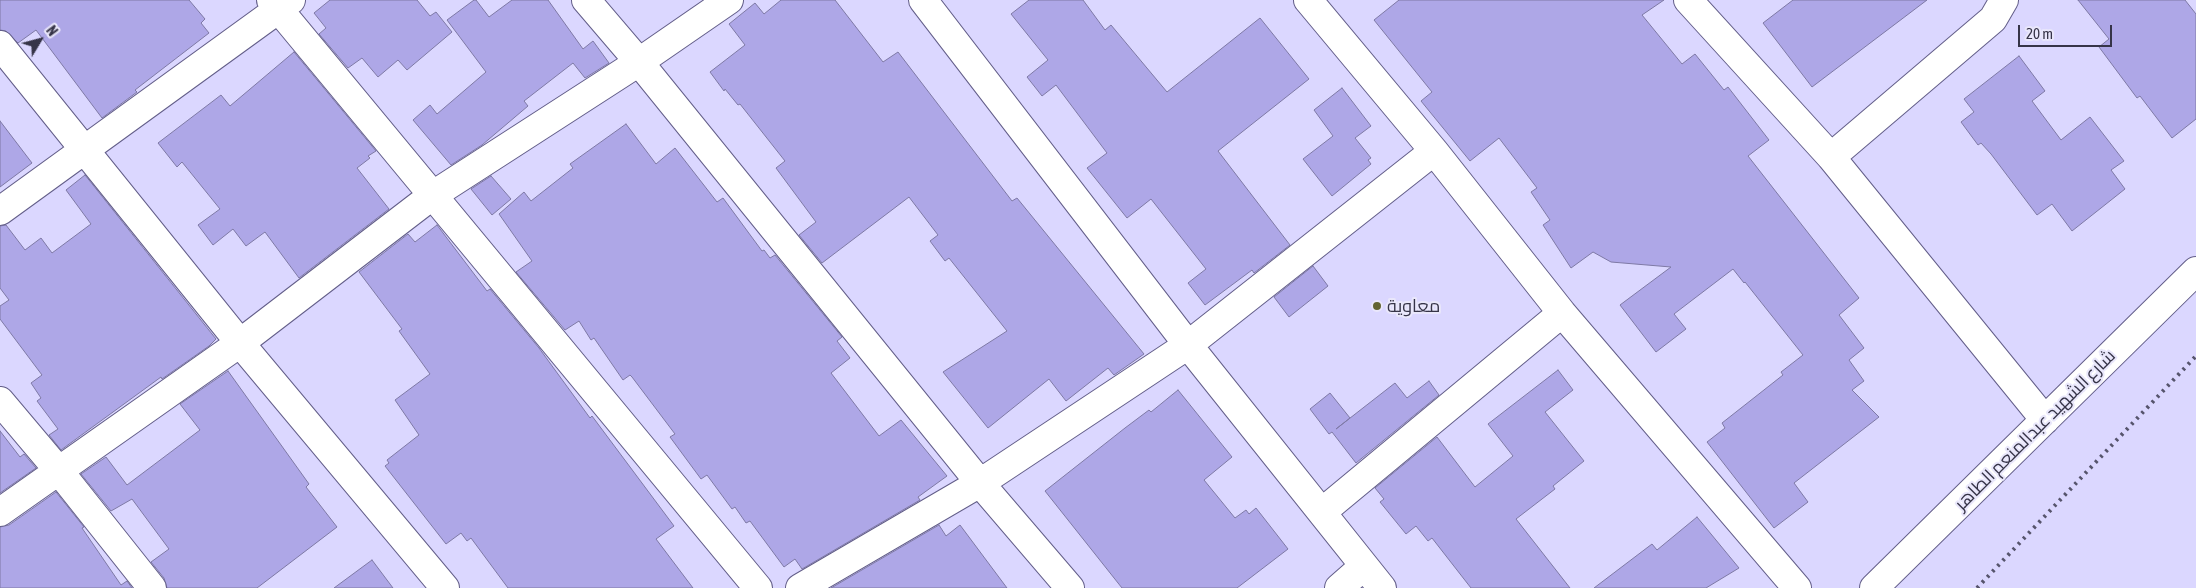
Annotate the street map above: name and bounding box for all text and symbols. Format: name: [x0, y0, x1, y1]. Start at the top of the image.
north arrow: [15, 15, 65, 65]
scale bar: [2021, 15, 2115, 47]
text: N: [43, 23, 61, 39]
text: 20 m: [2026, 25, 2053, 42]
place label: معاوية: [1387, 295, 1440, 317]
marker: معاوية: [1371, 300, 1383, 312]
street label: شارع الشهيد عبدالمنعم الطاهر: [1950, 345, 2120, 515]

